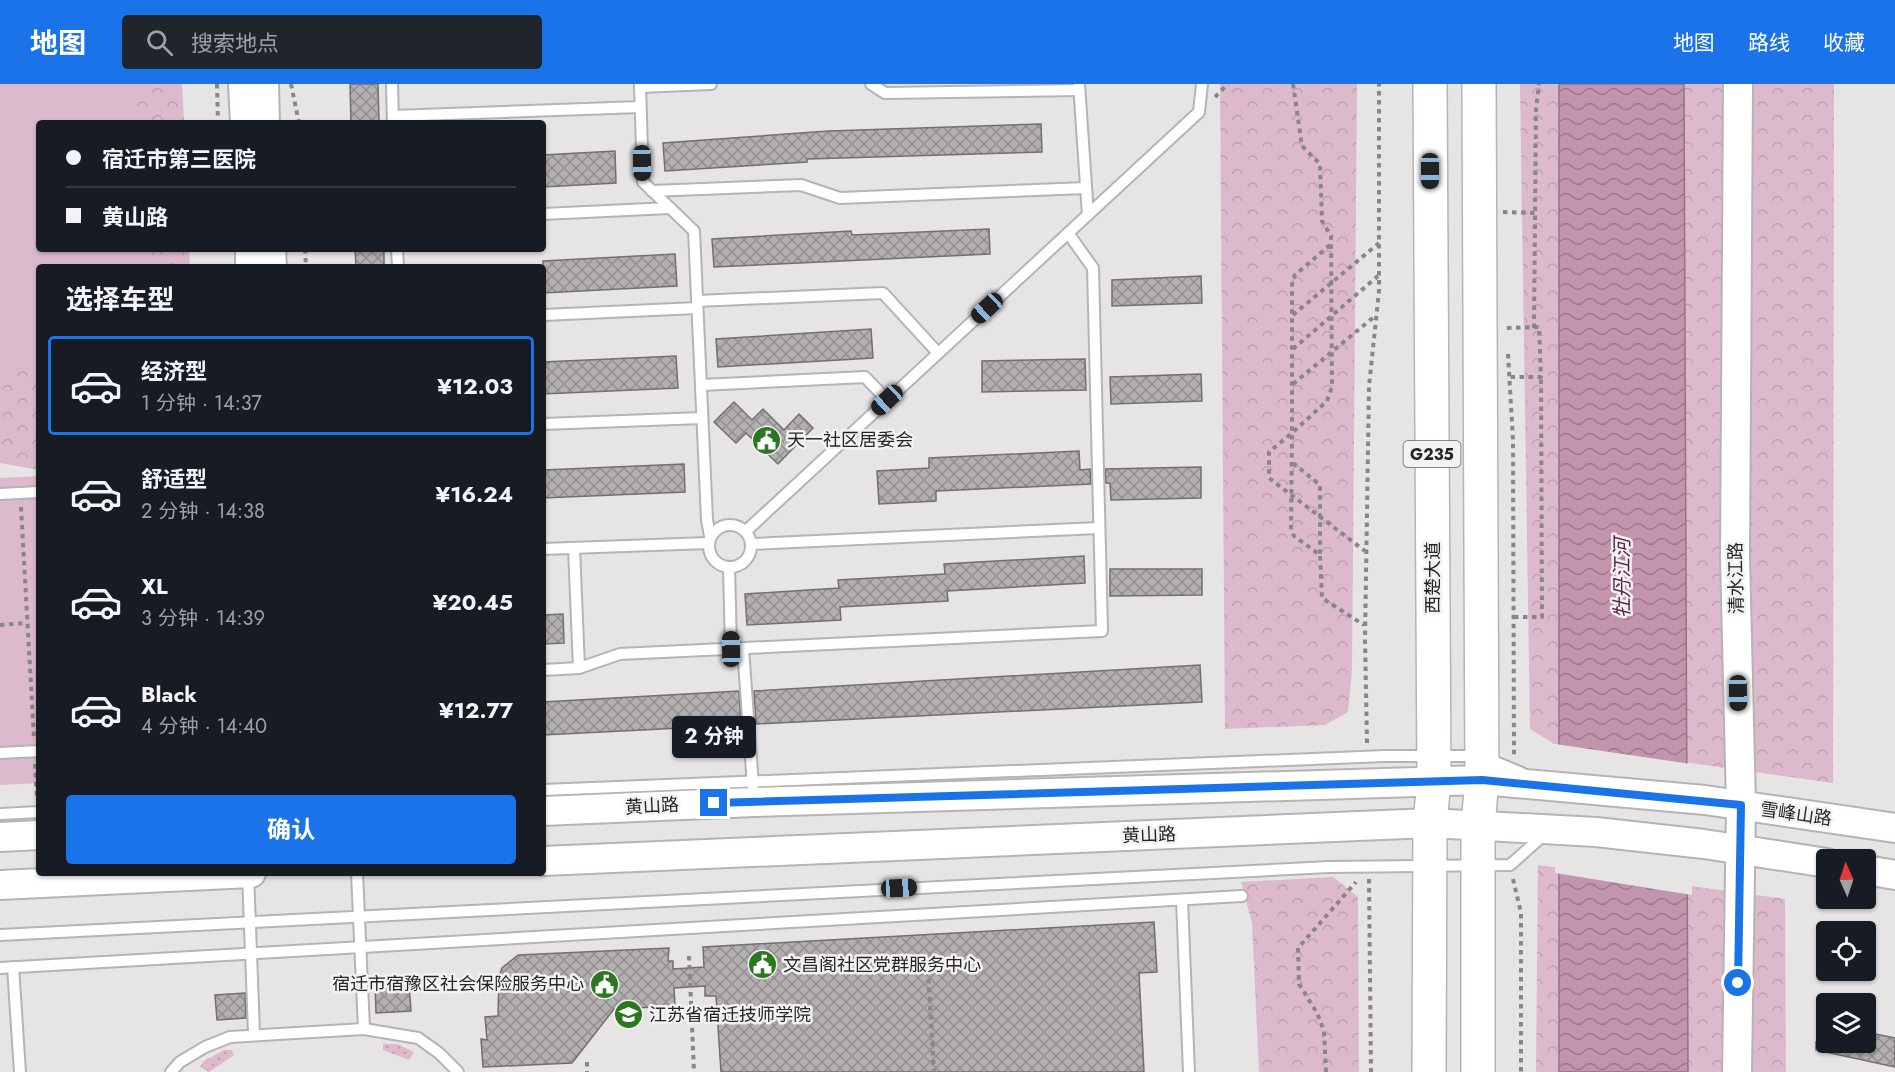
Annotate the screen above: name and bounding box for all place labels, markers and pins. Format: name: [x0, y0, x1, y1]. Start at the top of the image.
public building icon: 天一社区居委会: [750, 424, 782, 456]
place label: 天一社区居委会: [787, 427, 913, 453]
public building icon: 文昌阁社区党群服务中心: [746, 949, 778, 981]
place label: 文昌阁社区党群服务中心: [783, 952, 981, 978]
public building icon: 宿迁市宿豫区社会保险服务中心: [589, 968, 621, 1000]
place label: 宿迁市宿豫区社会保险服务中心: [332, 971, 584, 997]
school or university icon: 江苏省宿迁技师学院: [612, 999, 644, 1031]
place label: 江苏省宿迁技师学院: [649, 1002, 811, 1028]

